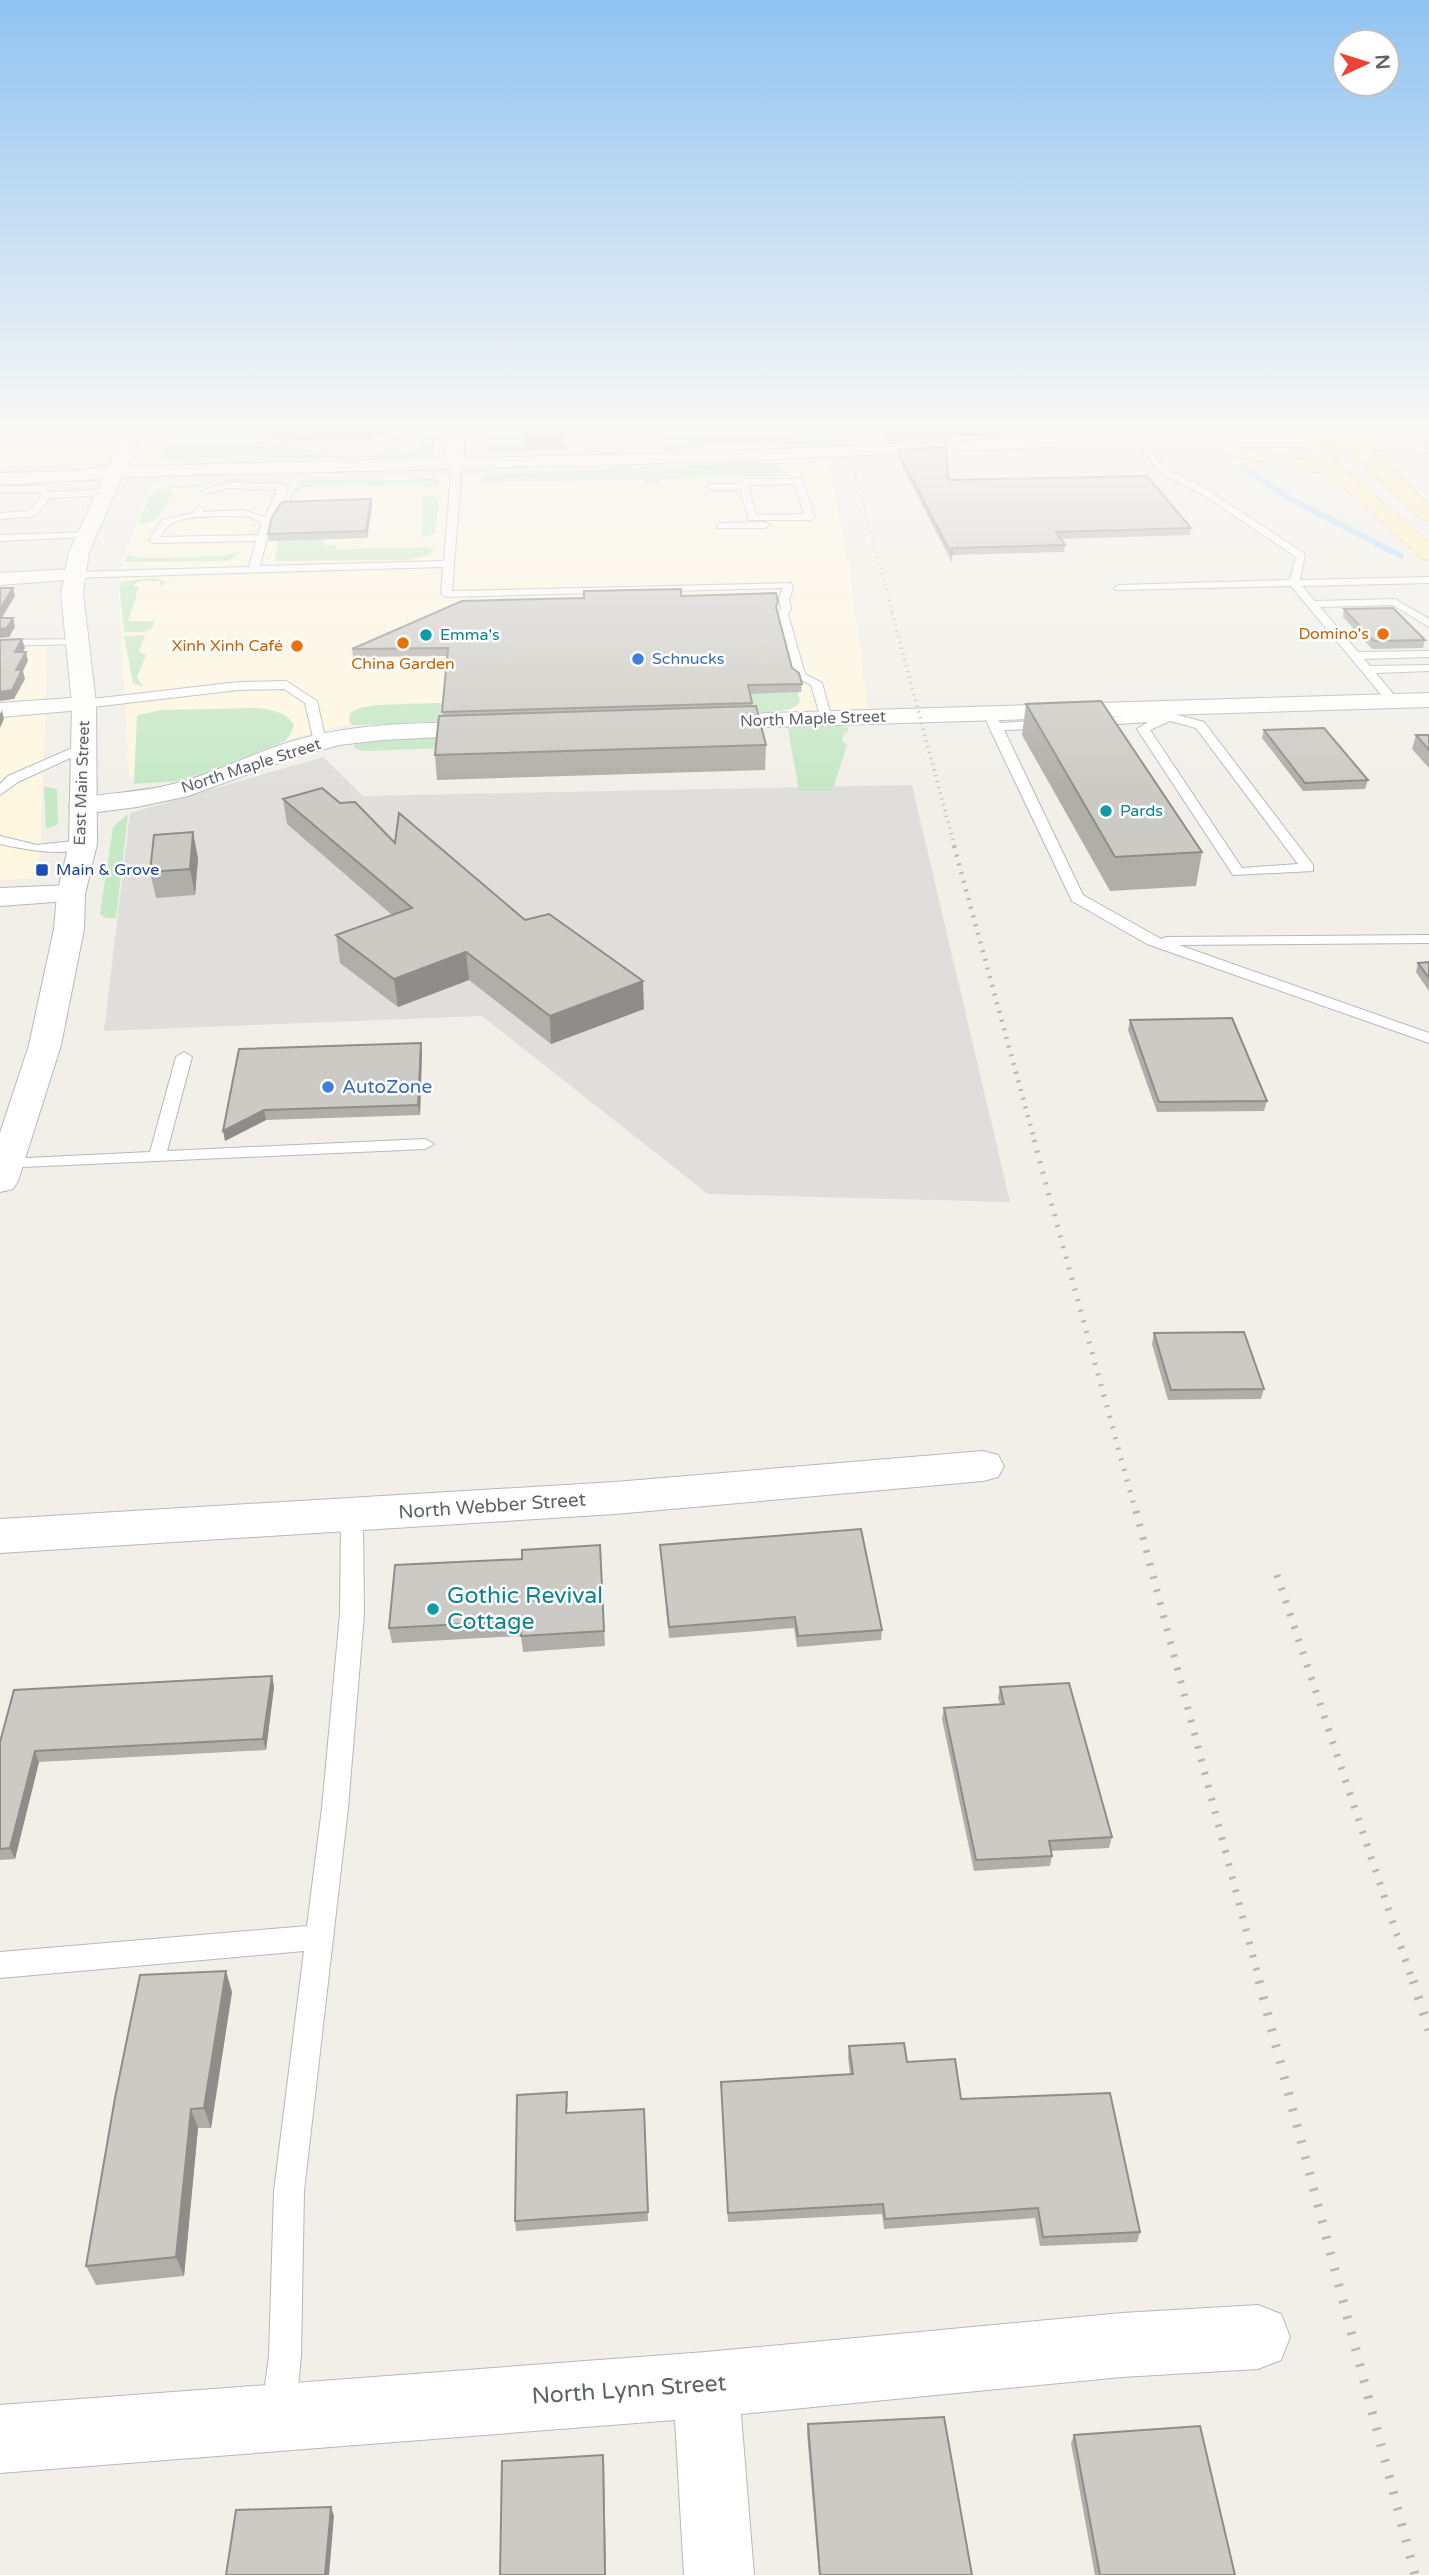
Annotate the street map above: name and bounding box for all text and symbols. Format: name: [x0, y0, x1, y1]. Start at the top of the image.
north arrow: [1331, 28, 1401, 98]
text: N: [1370, 54, 1393, 70]
place label: Domino's: [1298, 624, 1369, 644]
place label: Emma's: [440, 625, 500, 645]
marker: Domino's: [1375, 626, 1391, 642]
marker: Emma's: [418, 627, 434, 643]
marker: China Garden: [395, 635, 411, 651]
place label: Xinh Xinh Café: [172, 636, 283, 656]
marker: Xinh Xinh Café: [289, 638, 305, 654]
place label: Schnucks: [652, 649, 724, 669]
marker: Schnucks: [630, 651, 646, 667]
place label: China Garden: [351, 654, 455, 674]
street label: North Maple Street: [740, 706, 886, 732]
street label: East Main Street: [70, 720, 94, 846]
street label: North Maple Street: [178, 734, 324, 798]
place label: Pards: [1120, 801, 1163, 821]
marker: Pards: [1098, 803, 1114, 819]
place label: Main & Grove: [56, 860, 159, 880]
marker: Main & Grove: [34, 862, 50, 878]
place label: AutoZone: [342, 1076, 432, 1098]
marker: AutoZone: [320, 1079, 336, 1095]
street label: North Webber Street: [397, 1488, 587, 1524]
place label: Gothic Revival Cottage: [447, 1582, 603, 1636]
marker: Gothic Revival Cottage: [425, 1601, 441, 1617]
street label: North Lynn Street: [531, 2369, 727, 2411]

